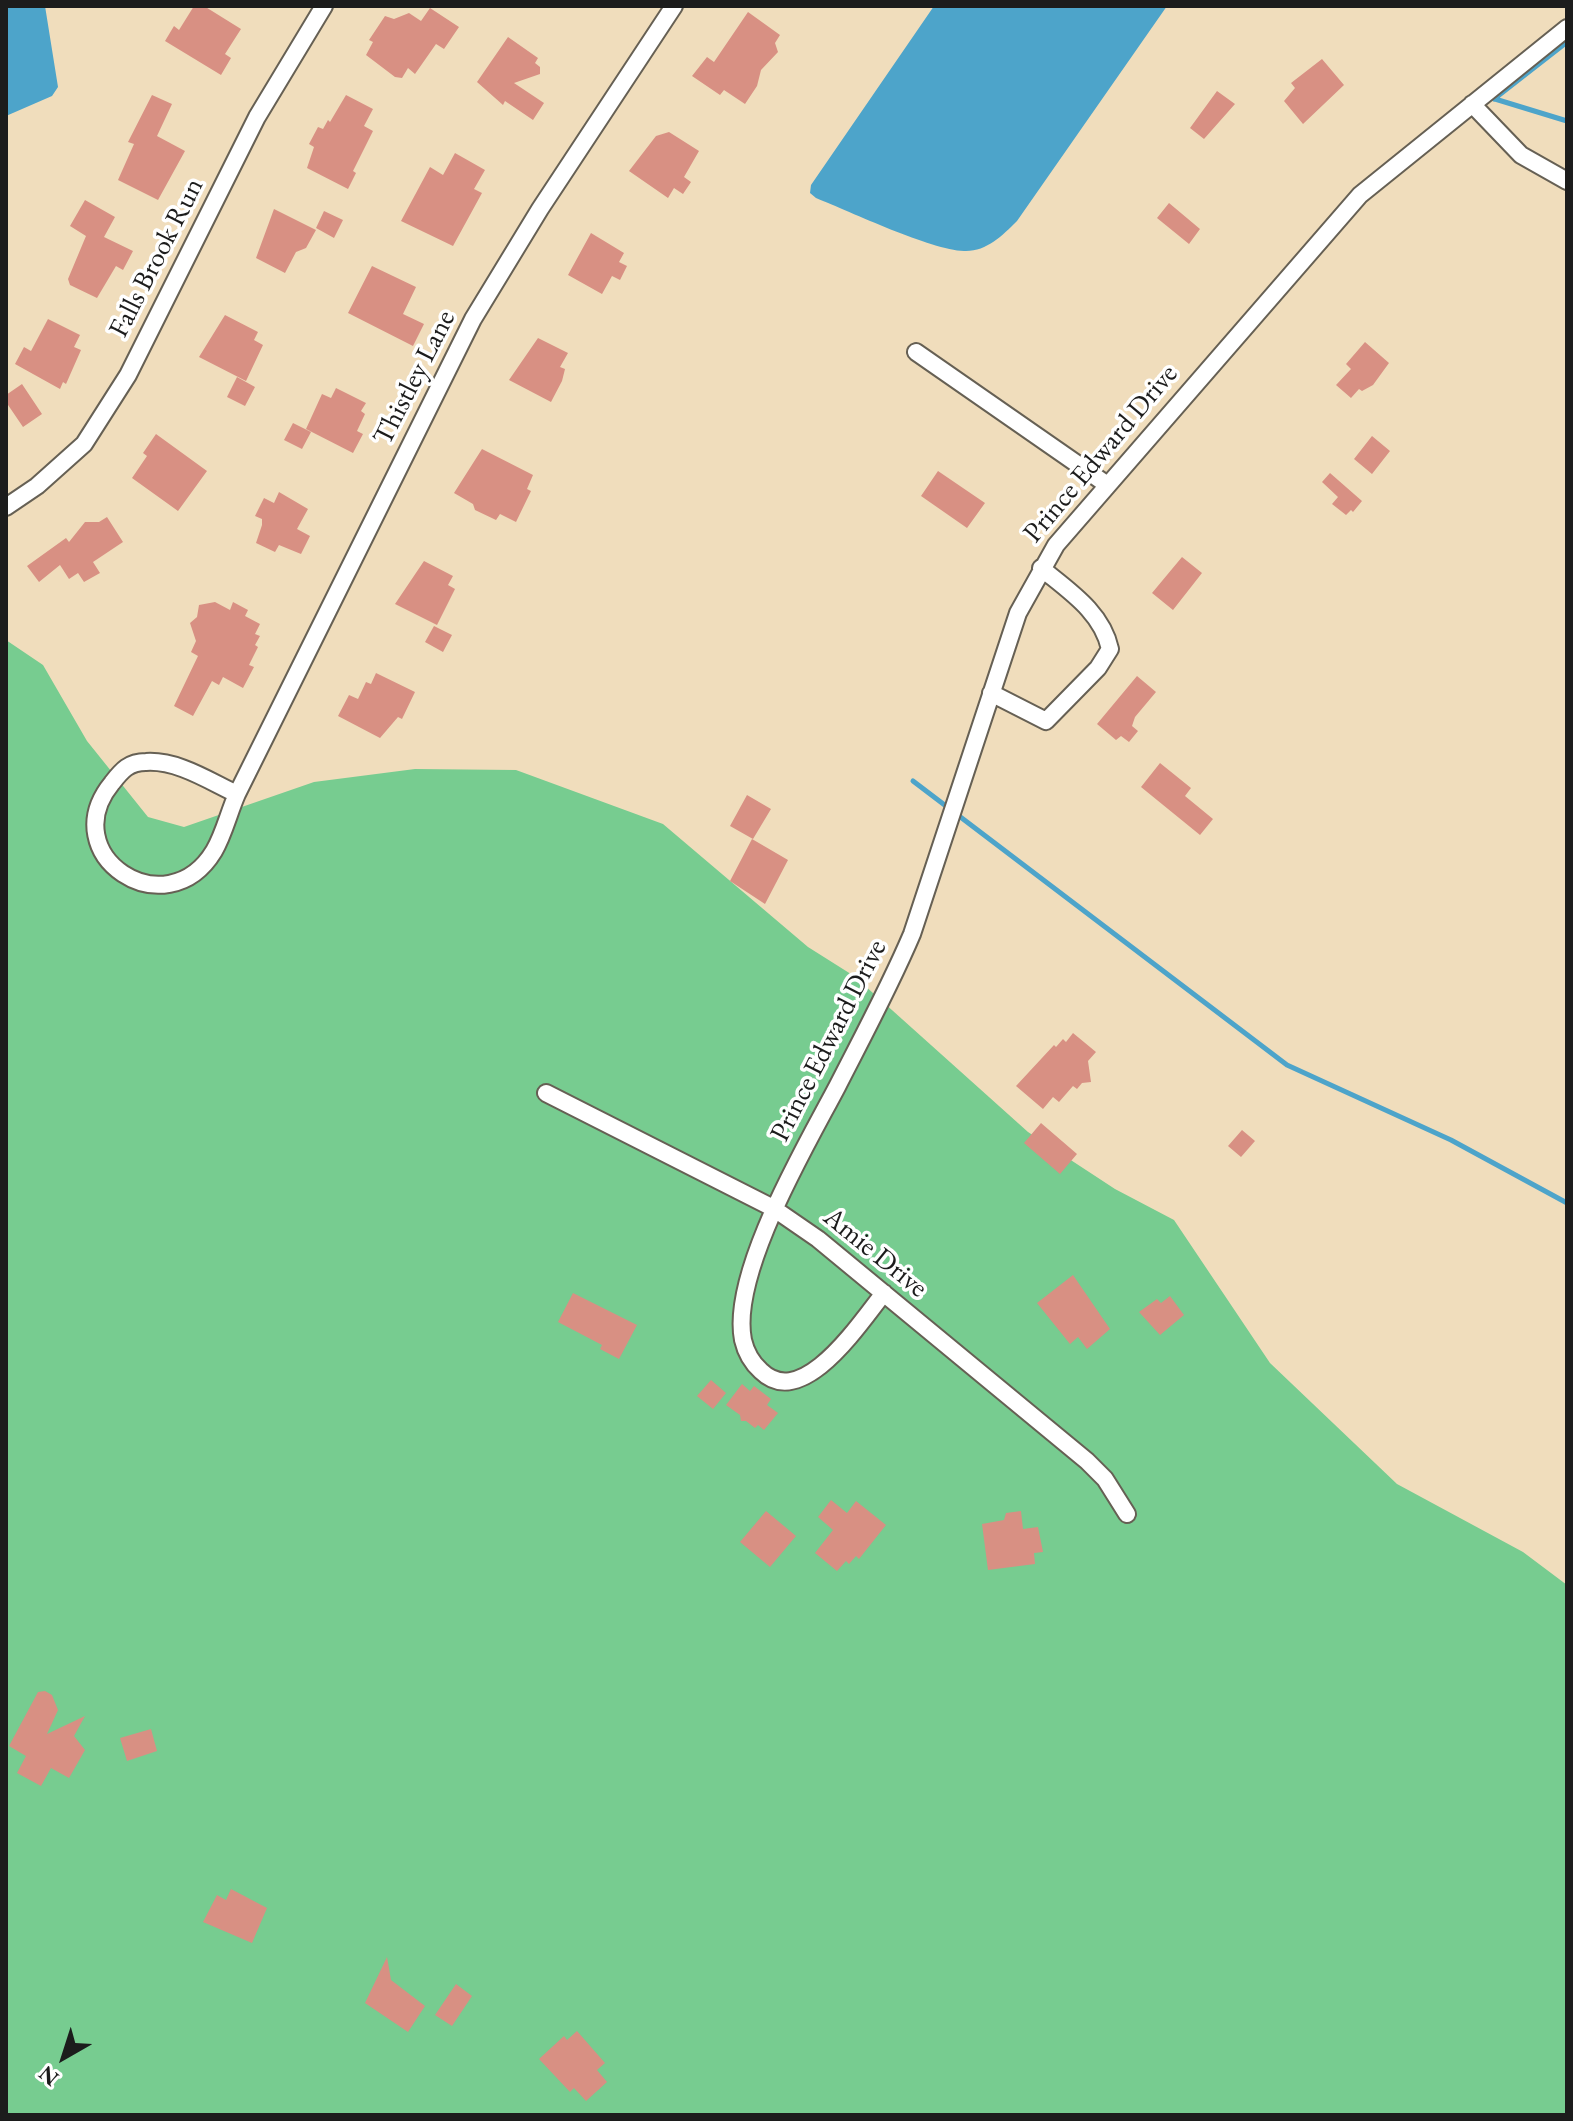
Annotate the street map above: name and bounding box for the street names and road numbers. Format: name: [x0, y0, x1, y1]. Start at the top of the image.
street label: Falls Brook Run: [103, 173, 211, 343]
street label: Thistley Lane: [367, 305, 463, 451]
street label: Prince Edward Drive: [1017, 358, 1185, 550]
street label: Prince Edward Drive: [764, 935, 894, 1147]
street label: Amie Drive: [816, 1201, 934, 1305]

